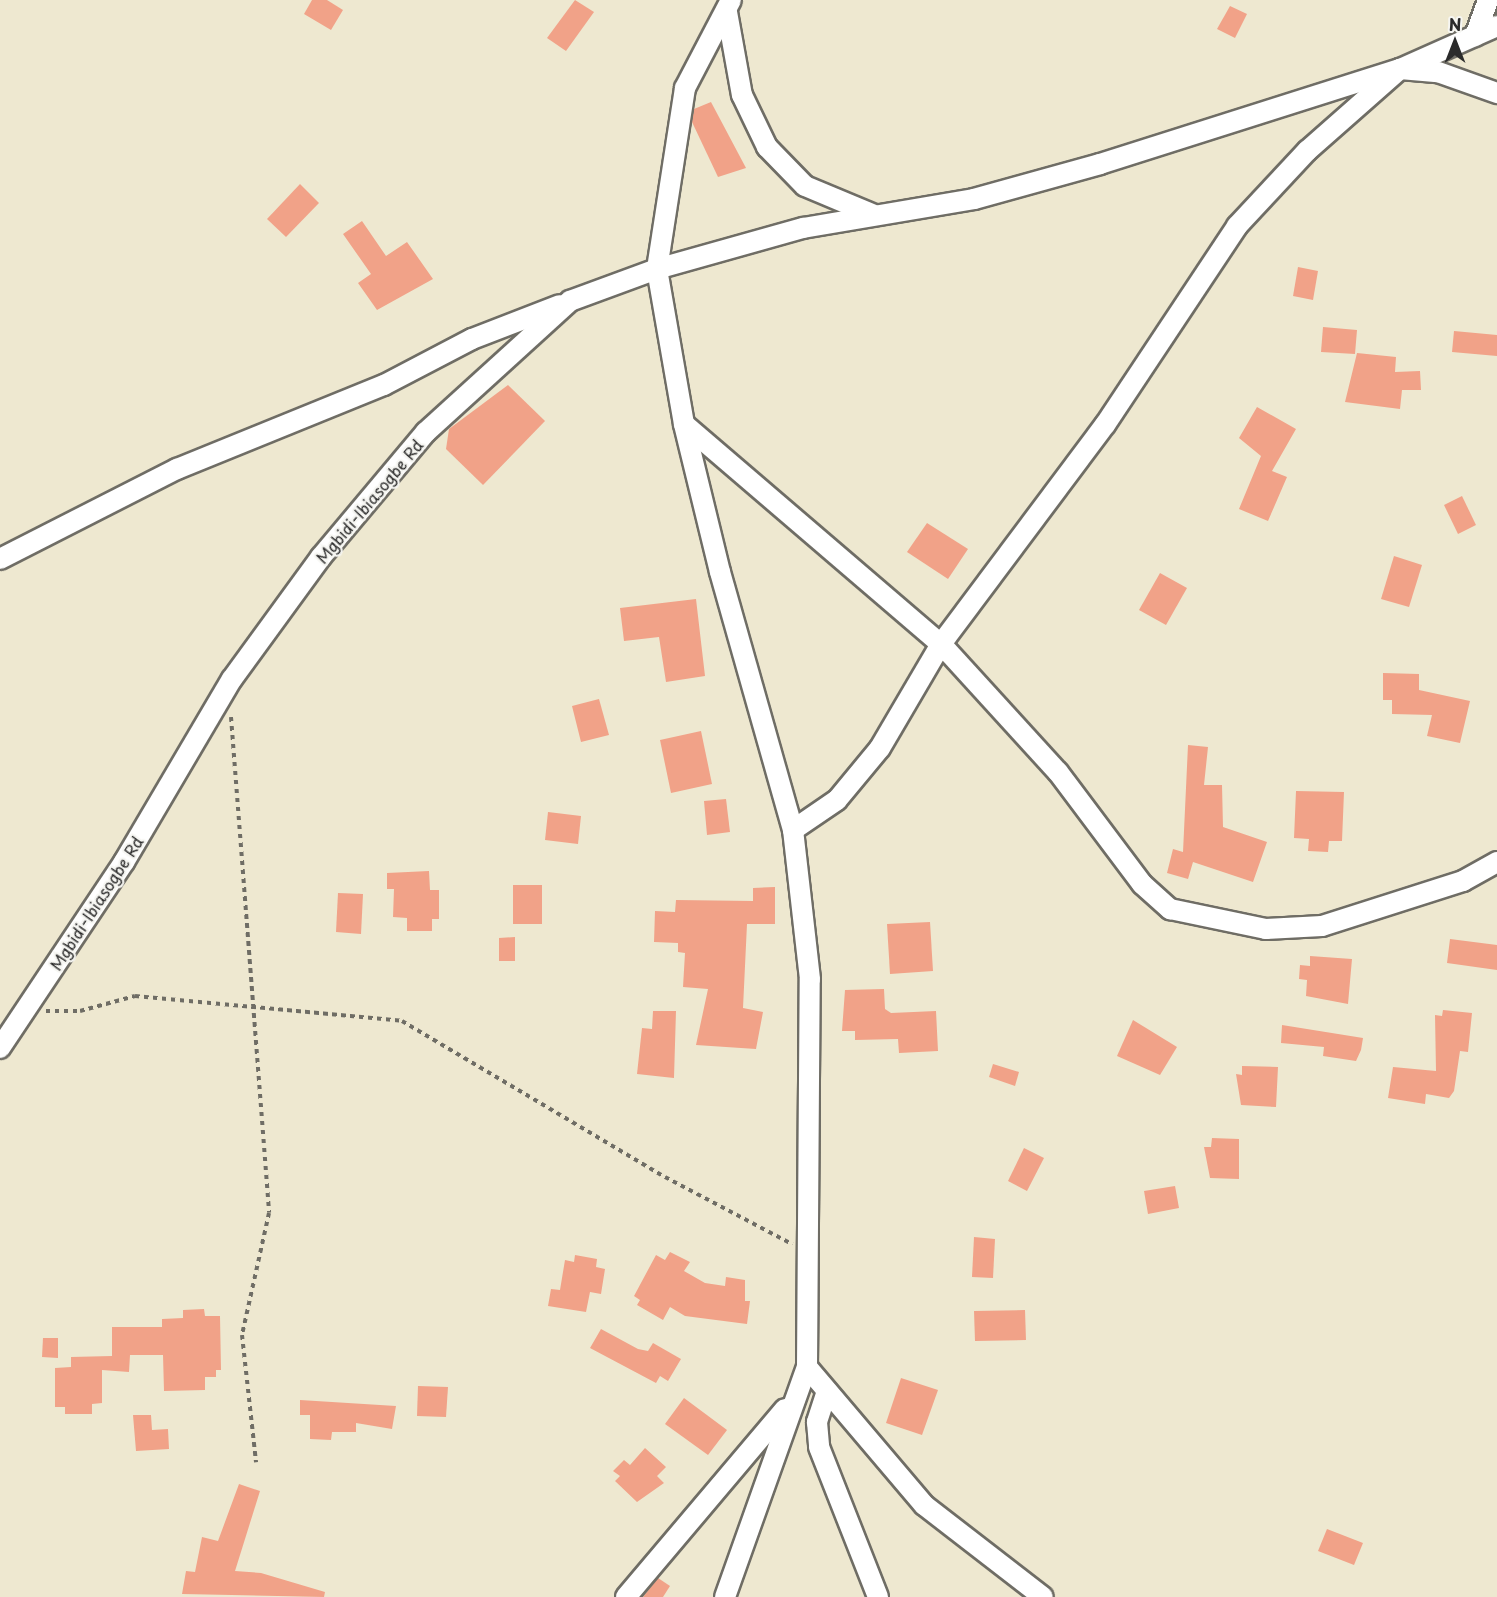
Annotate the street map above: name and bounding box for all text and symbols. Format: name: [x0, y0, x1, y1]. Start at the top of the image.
north arrow: [1425, 12, 1485, 72]
text: N: [1449, 12, 1461, 36]
street label: Mgbidi-Ibiasogbe Rd: [311, 435, 427, 567]
street label: Mgbidi-Ibiasogbe Rd: [45, 832, 147, 974]

